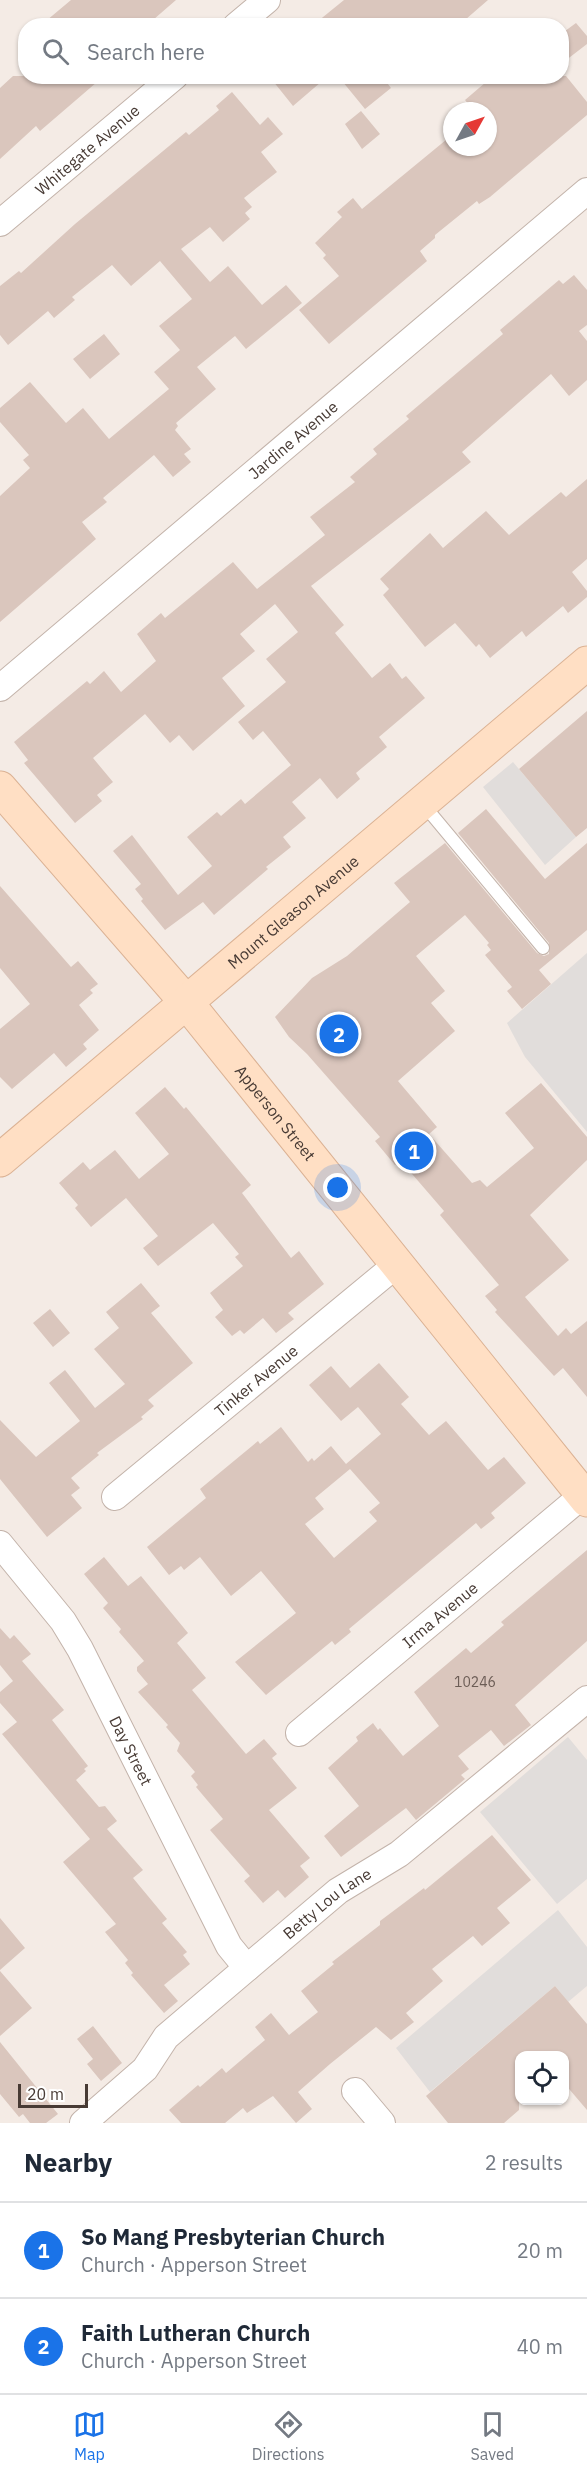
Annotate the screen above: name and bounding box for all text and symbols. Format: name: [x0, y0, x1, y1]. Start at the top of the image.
search box: [18, 18, 569, 84]
icon: search: [39, 35, 72, 68]
text: Search here: [87, 37, 205, 66]
street label: Whitegate Avenue: [31, 100, 144, 199]
north arrow: [443, 102, 497, 156]
street label: Jardine Avenue: [244, 396, 342, 483]
street label: Mount Gleason Avenue: [223, 851, 363, 973]
pin: 2: [320, 1012, 358, 1056]
street label: Apperson Street: [231, 1061, 320, 1165]
pin: 1: [394, 1128, 434, 1174]
your location: [323, 1173, 352, 1202]
street label: Tinker Avenue: [210, 1340, 302, 1421]
street label: Irma Avenue: [398, 1577, 482, 1652]
house number: 10246: [454, 1673, 496, 1691]
street label: Day Street: [105, 1713, 157, 1789]
street label: Betty Lou Lane: [279, 1863, 375, 1943]
map controls: [515, 2051, 569, 2105]
button: locate: [515, 2051, 569, 2105]
scale bar: [18, 2081, 88, 2108]
text: 20 m: [27, 2084, 64, 2104]
text: Nearby: [24, 2145, 112, 2179]
text: 2 results: [485, 2149, 563, 2176]
text: So Mang Presbyterian Church: [81, 2222, 385, 2251]
text: 1: [38, 2237, 50, 2264]
text: 20 m: [517, 2237, 563, 2264]
text: Church · Apperson Street: [81, 2251, 307, 2278]
text: Faith Lutheran Church: [81, 2318, 310, 2347]
text: 2: [38, 2333, 50, 2360]
text: 40 m: [517, 2333, 563, 2360]
text: Church · Apperson Street: [81, 2347, 307, 2374]
tab: Map: [73, 2408, 106, 2464]
tab: Directions: [252, 2408, 325, 2464]
tab: Saved: [471, 2408, 514, 2464]

